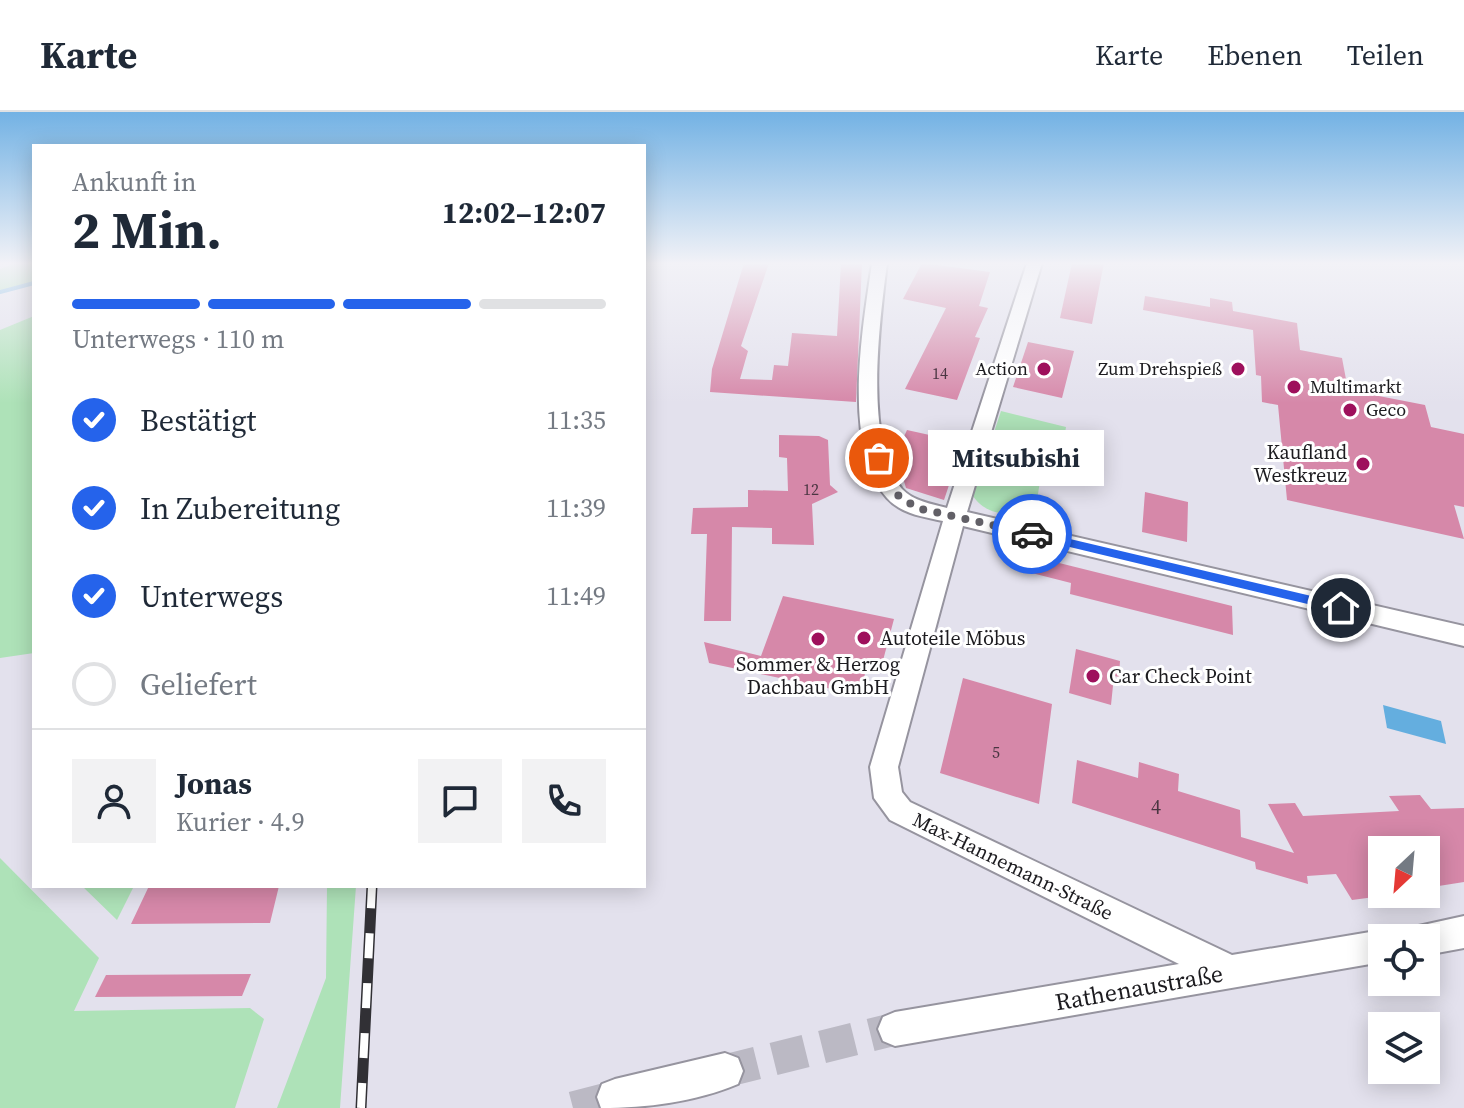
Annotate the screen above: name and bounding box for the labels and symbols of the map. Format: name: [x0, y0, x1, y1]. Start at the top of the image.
place label: Action: [976, 356, 1028, 381]
place label: Zum Drehspieß: [1098, 356, 1222, 381]
marker: Action: [1035, 360, 1053, 378]
marker: Zum Drehspieß: [1229, 360, 1247, 378]
house number: 14: [932, 362, 948, 384]
place label: Multimarkt: [1310, 374, 1401, 399]
marker: Multimarkt: [1285, 378, 1303, 396]
place label: Geco: [1366, 397, 1406, 422]
marker: Geco: [1341, 401, 1359, 419]
pin: [845, 424, 913, 492]
callout: Mitsubishi: [927, 430, 1103, 486]
place label: Kaufland Westkreuz: [1254, 438, 1348, 489]
marker: Kaufland Westkreuz: [1354, 455, 1372, 473]
house number: 12: [803, 478, 819, 500]
courier: [992, 494, 1072, 574]
pin: [1307, 574, 1375, 642]
place label: Autoteile Möbus: [880, 624, 1025, 652]
marker: Autoteile Möbus: [855, 629, 873, 647]
marker: Sommer & Herzog Dachbau GmbH: [809, 630, 827, 648]
place label: Sommer & Herzog Dachbau GmbH: [736, 650, 900, 701]
place label: Car Check Point: [1109, 662, 1252, 690]
marker: Car Check Point: [1084, 667, 1102, 685]
house number: 5: [992, 741, 1000, 763]
house number: 4: [1151, 793, 1161, 821]
street label: Max-Hannemann-Straße: [908, 805, 1118, 927]
north arrow: [1368, 836, 1440, 908]
street label: Rathenaustraße: [1052, 957, 1225, 1019]

